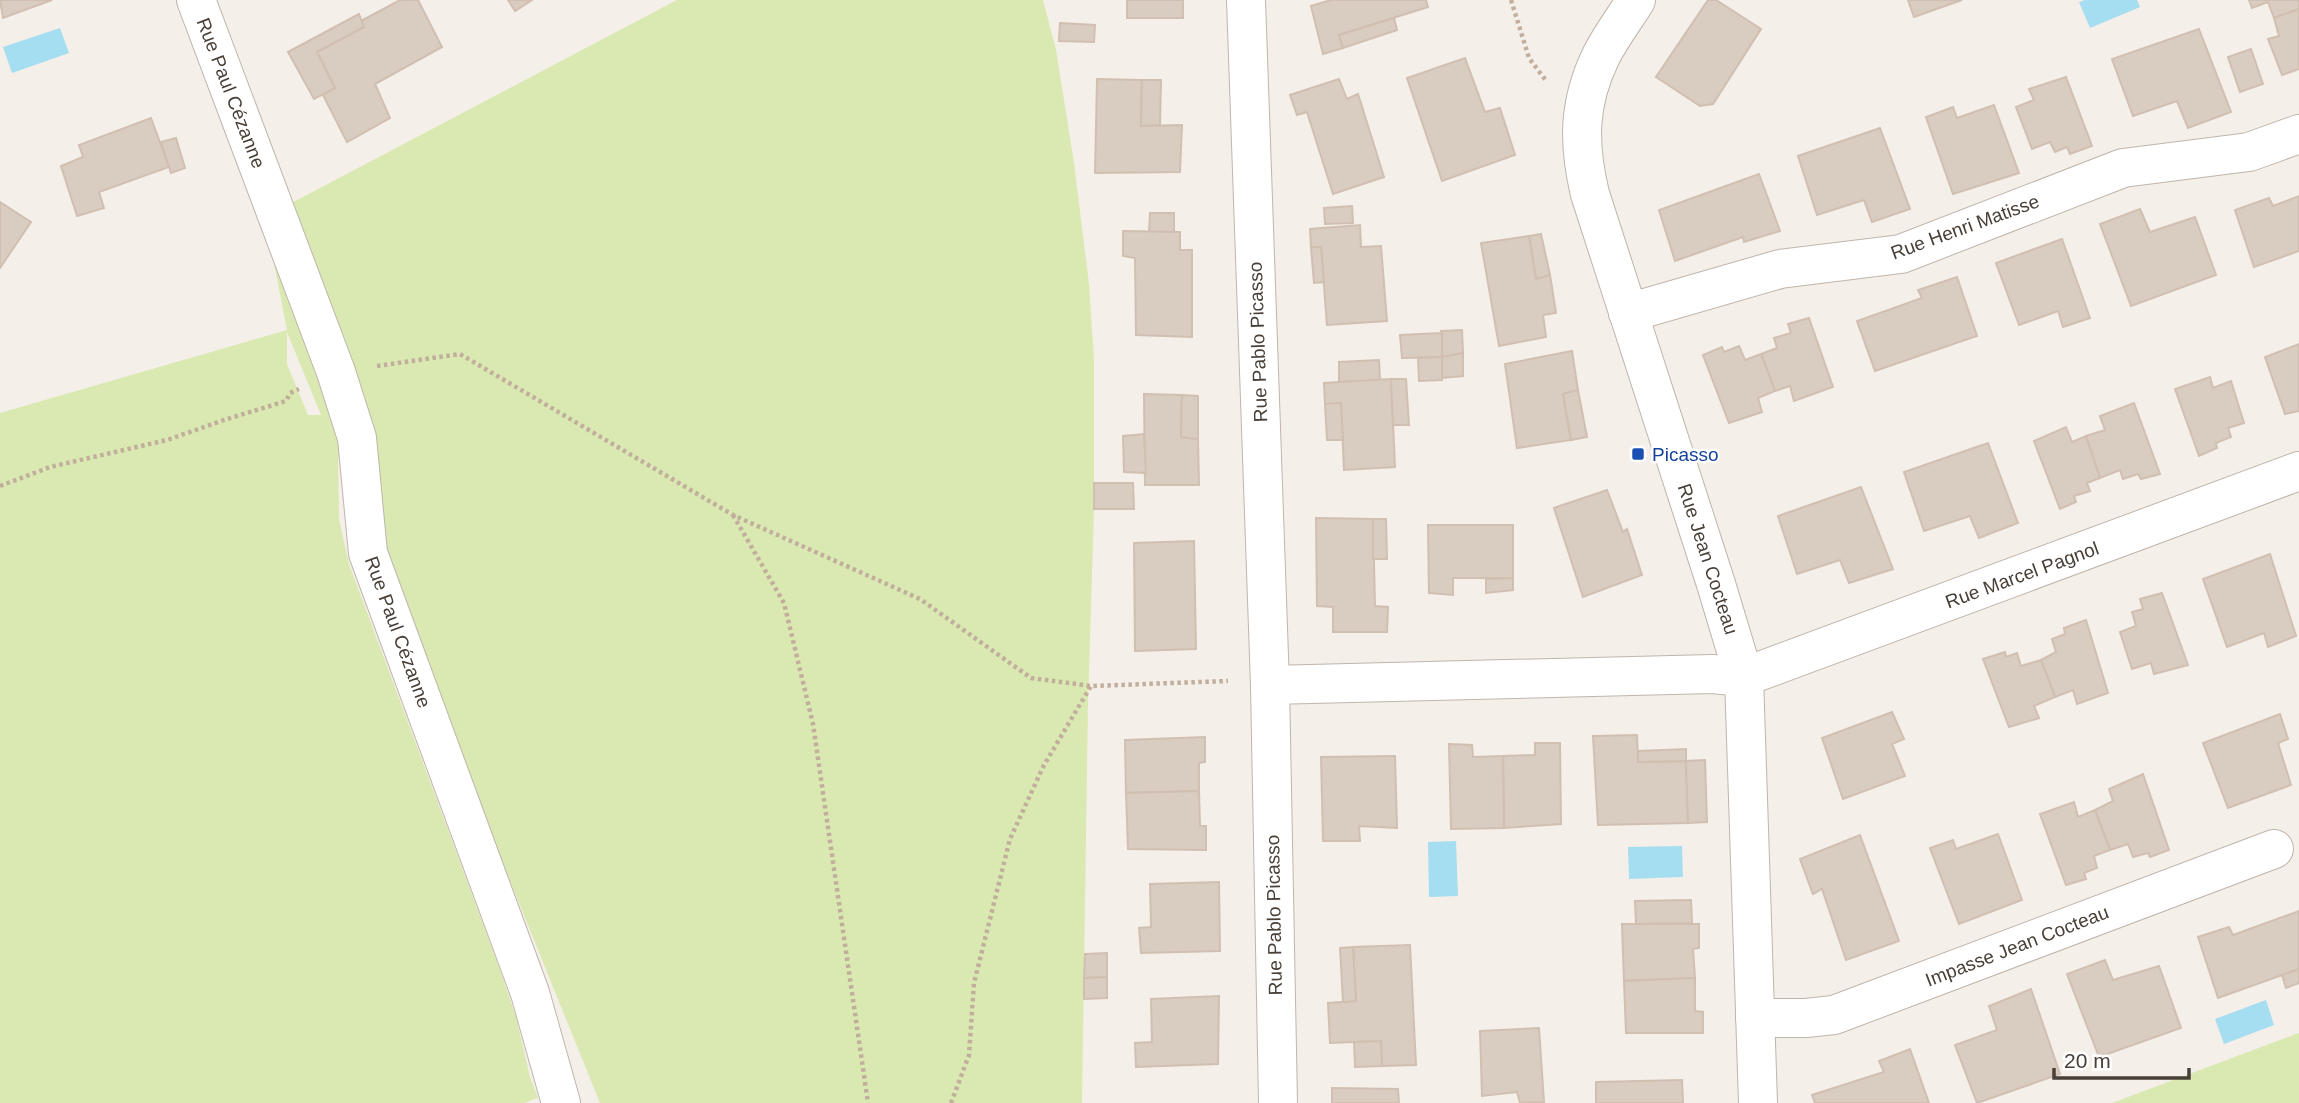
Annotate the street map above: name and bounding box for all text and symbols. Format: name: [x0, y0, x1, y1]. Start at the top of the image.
street label: Rue Paul Cézanne: [193, 15, 269, 171]
street label: Rue Henri Matisse: [1888, 190, 2042, 264]
street label: Rue Pablo Picasso: [1245, 261, 1271, 423]
place label: Picasso: [1652, 444, 1719, 465]
marker: Picasso: [1630, 446, 1646, 462]
street label: Rue Jean Cocteau: [1674, 481, 1742, 637]
street label: Rue Marcel Pagnol: [1942, 537, 2102, 613]
street label: Rue Paul Cézanne: [361, 553, 435, 711]
street label: Rue Pablo Picasso: [1262, 835, 1286, 995]
street label: Impasse Jean Cocteau: [1923, 901, 2111, 991]
scale bar: [2054, 1036, 2189, 1080]
text: 20 m: [2064, 1049, 2111, 1072]

